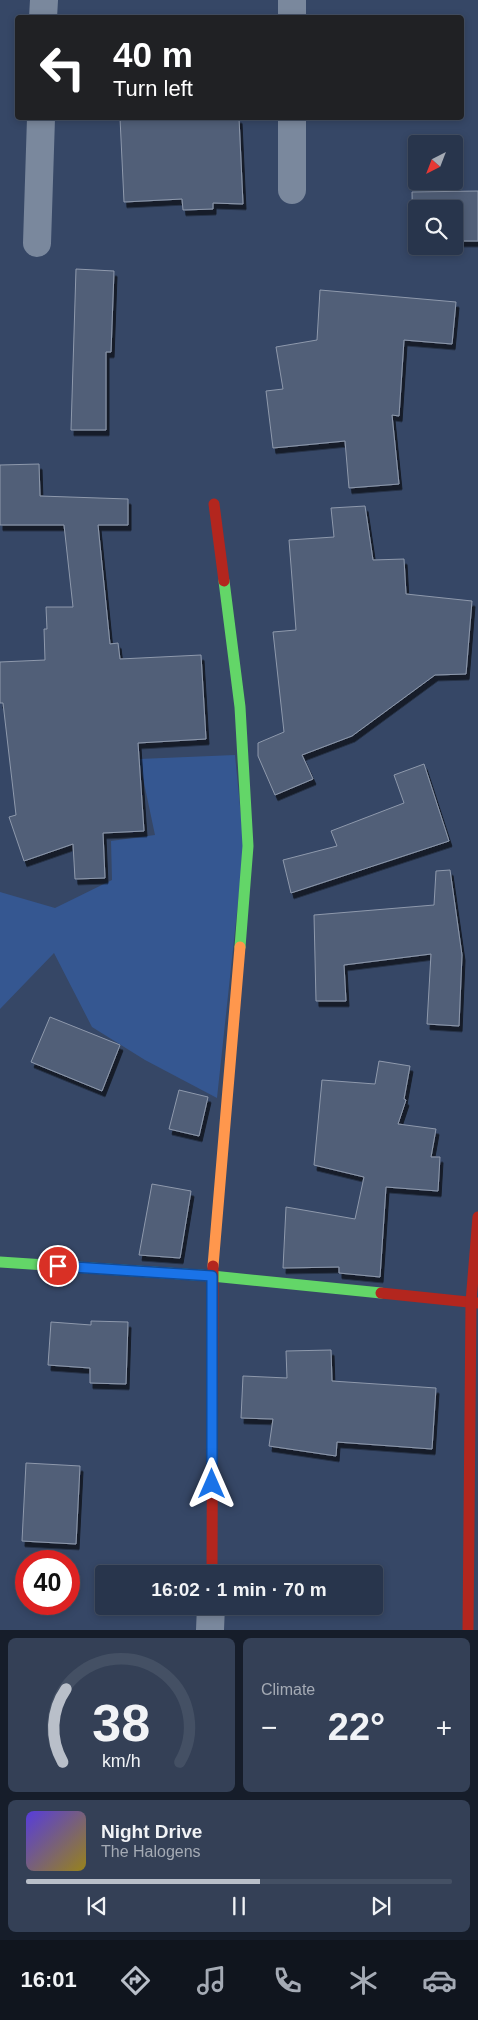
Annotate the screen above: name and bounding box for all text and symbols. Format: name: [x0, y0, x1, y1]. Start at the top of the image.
icon: left: [30, 35, 95, 100]
text: 40 m: [113, 35, 193, 74]
text: Turn left: [113, 76, 193, 101]
north arrow: [408, 135, 462, 190]
map controls: [408, 135, 463, 255]
button: search: [408, 200, 463, 255]
pin: [37, 1245, 79, 1287]
icon: arrive: [44, 1252, 72, 1280]
position arrow: [185, 1457, 237, 1509]
speed limit sign: 40: [15, 1550, 80, 1615]
text: 16:02 · 1 min · 70 m: [151, 1579, 327, 1600]
text: Climate: [261, 1681, 315, 1698]
text: 38: [93, 1694, 150, 1752]
text: 22°: [328, 1706, 385, 1748]
text: −: [261, 1712, 277, 1743]
text: +: [436, 1712, 452, 1743]
text: km/h: [102, 1751, 141, 1771]
text: Night Drive: [101, 1821, 202, 1842]
text: The Halogens: [101, 1843, 201, 1860]
icon: previous: [83, 1892, 111, 1920]
icon: pause: [225, 1892, 253, 1920]
icon: next: [367, 1892, 395, 1920]
icon: directions: [118, 1963, 153, 1998]
icon: music: [194, 1963, 229, 1998]
icon: phone: [270, 1963, 305, 1998]
icon: climate: [346, 1963, 381, 1998]
icon: car: [422, 1963, 457, 1998]
text: 16:01: [21, 1967, 77, 1992]

